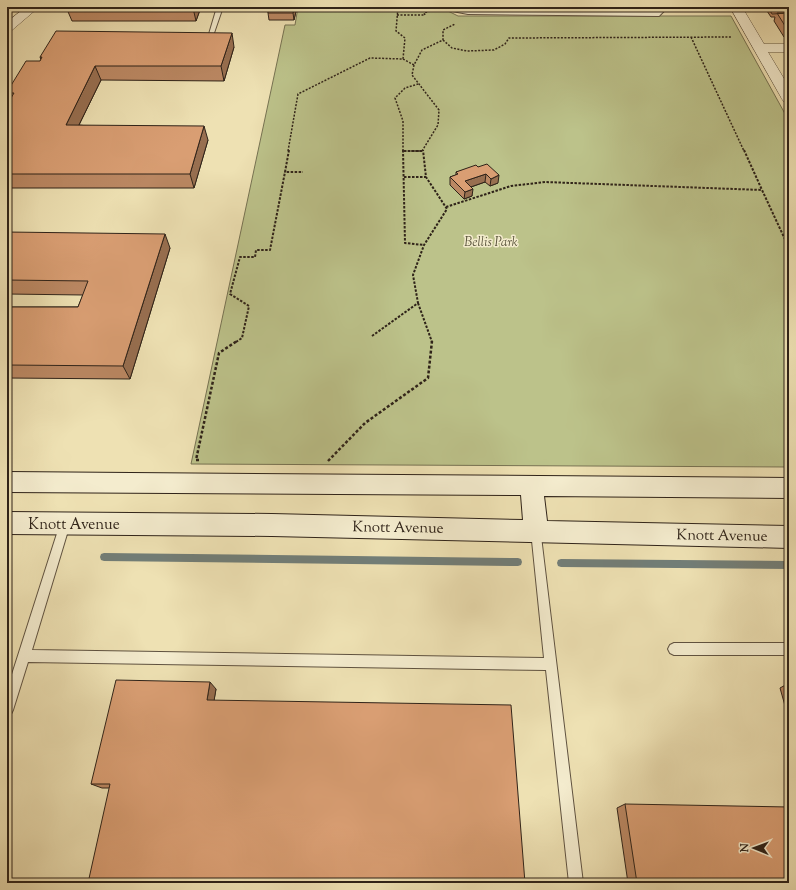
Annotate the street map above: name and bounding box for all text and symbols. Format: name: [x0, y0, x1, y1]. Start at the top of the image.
park label: Bellis Park: [464, 234, 518, 252]
street label: Knott Avenue: [28, 515, 120, 536]
street label: Knott Avenue: [352, 517, 444, 540]
street label: Knott Avenue: [676, 525, 768, 548]
north arrow: [734, 828, 774, 868]
text: N: [737, 843, 753, 853]

